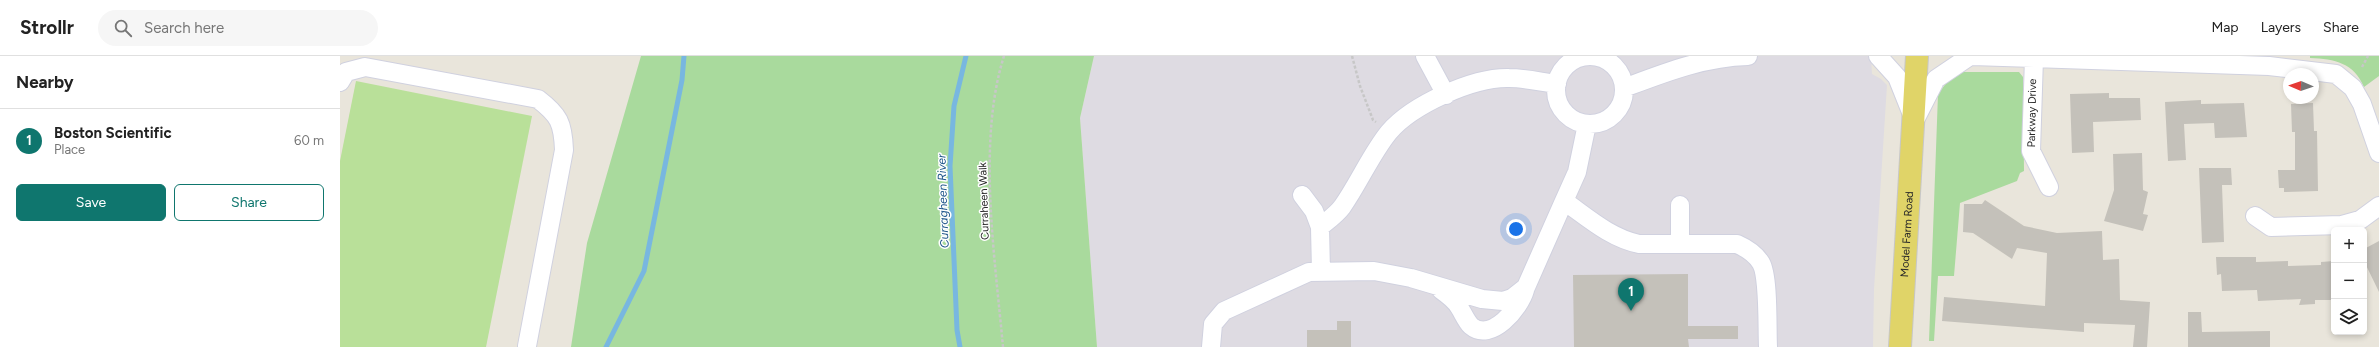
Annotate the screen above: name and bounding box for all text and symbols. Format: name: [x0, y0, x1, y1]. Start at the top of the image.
search box: [98, 10, 378, 46]
text: Strollr: [20, 16, 74, 39]
icon: search: [112, 17, 134, 39]
text: Search here: [144, 19, 224, 37]
text: Map: [2211, 19, 2239, 36]
text: Layers: [2261, 19, 2301, 36]
text: Share: [2323, 19, 2359, 36]
north arrow: [2283, 68, 2319, 104]
text: Nearby: [16, 72, 74, 92]
street label: Parkway Drive: [2025, 78, 2039, 148]
text: Boston Scientific: [54, 124, 172, 142]
text: 1: [26, 133, 32, 148]
text: 60 m: [294, 133, 324, 148]
text: Place: [54, 142, 85, 157]
water label: Curragheen River: [934, 153, 952, 248]
street label: Curraheen Walk: [976, 161, 992, 240]
button: Save: [16, 184, 166, 221]
button: Share: [174, 184, 324, 221]
street label: Model Farm Road: [1898, 191, 1916, 278]
your location: [1506, 219, 1526, 239]
map controls: [2331, 227, 2367, 335]
button: +: [2331, 227, 2367, 263]
button: −: [2331, 263, 2367, 299]
pin: 1: [1618, 278, 1644, 311]
button: layers: [2331, 299, 2367, 335]

